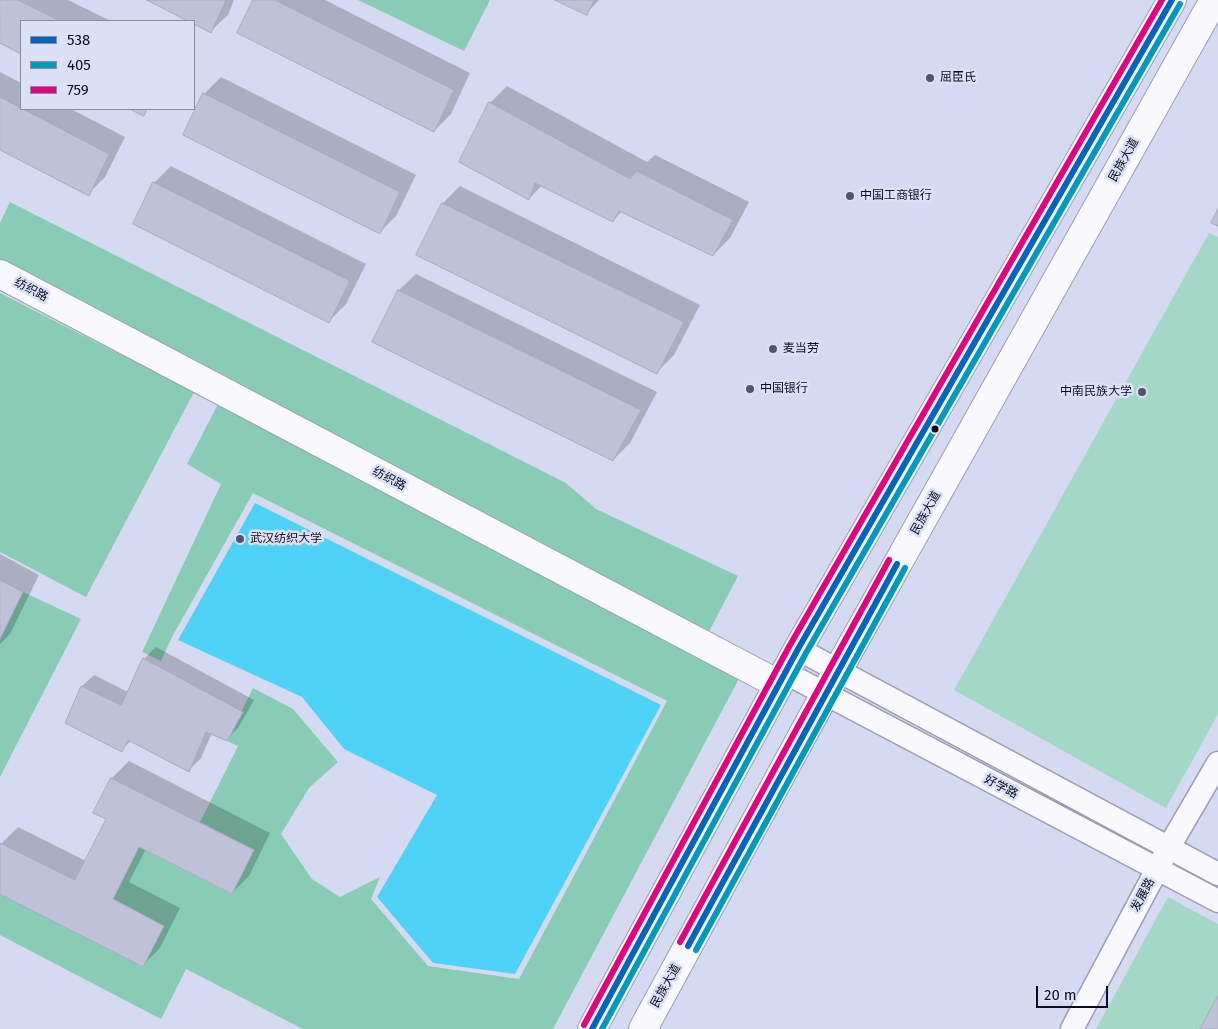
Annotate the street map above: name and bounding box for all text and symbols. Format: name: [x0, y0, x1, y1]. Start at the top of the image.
legend: [20, 20, 195, 110]
text: 538: [67, 31, 90, 49]
text: 405: [67, 56, 91, 74]
place label: 屈臣氏: [940, 71, 976, 85]
marker: 屈臣氏: [924, 72, 936, 84]
text: 759: [67, 81, 89, 99]
street label: 民族大道: [1106, 136, 1142, 184]
place label: 中国工商银行: [860, 189, 932, 203]
marker: 中国工商银行: [844, 190, 856, 202]
street label: 纺织路: [12, 275, 50, 305]
place label: 麦当劳: [783, 342, 819, 356]
marker: 麦当劳: [767, 343, 779, 355]
place label: 中国银行: [760, 382, 808, 396]
marker: 中国银行: [744, 383, 756, 395]
place label: 中南民族大学: [1060, 385, 1132, 399]
marker: 中南民族大学: [1136, 386, 1148, 398]
unlabelled marker: [930, 424, 940, 434]
street label: 纺织路: [370, 464, 408, 494]
street label: 民族大道: [908, 489, 944, 537]
place label: 武汉纺织大学: [250, 532, 322, 546]
marker: 武汉纺织大学: [234, 533, 246, 545]
street label: 好学路: [982, 772, 1020, 802]
street label: 发展路: [1128, 876, 1158, 914]
street label: 民族大道: [648, 962, 684, 1010]
scale bar: [1038, 976, 1110, 1008]
text: 20 m: [1044, 986, 1077, 1004]

